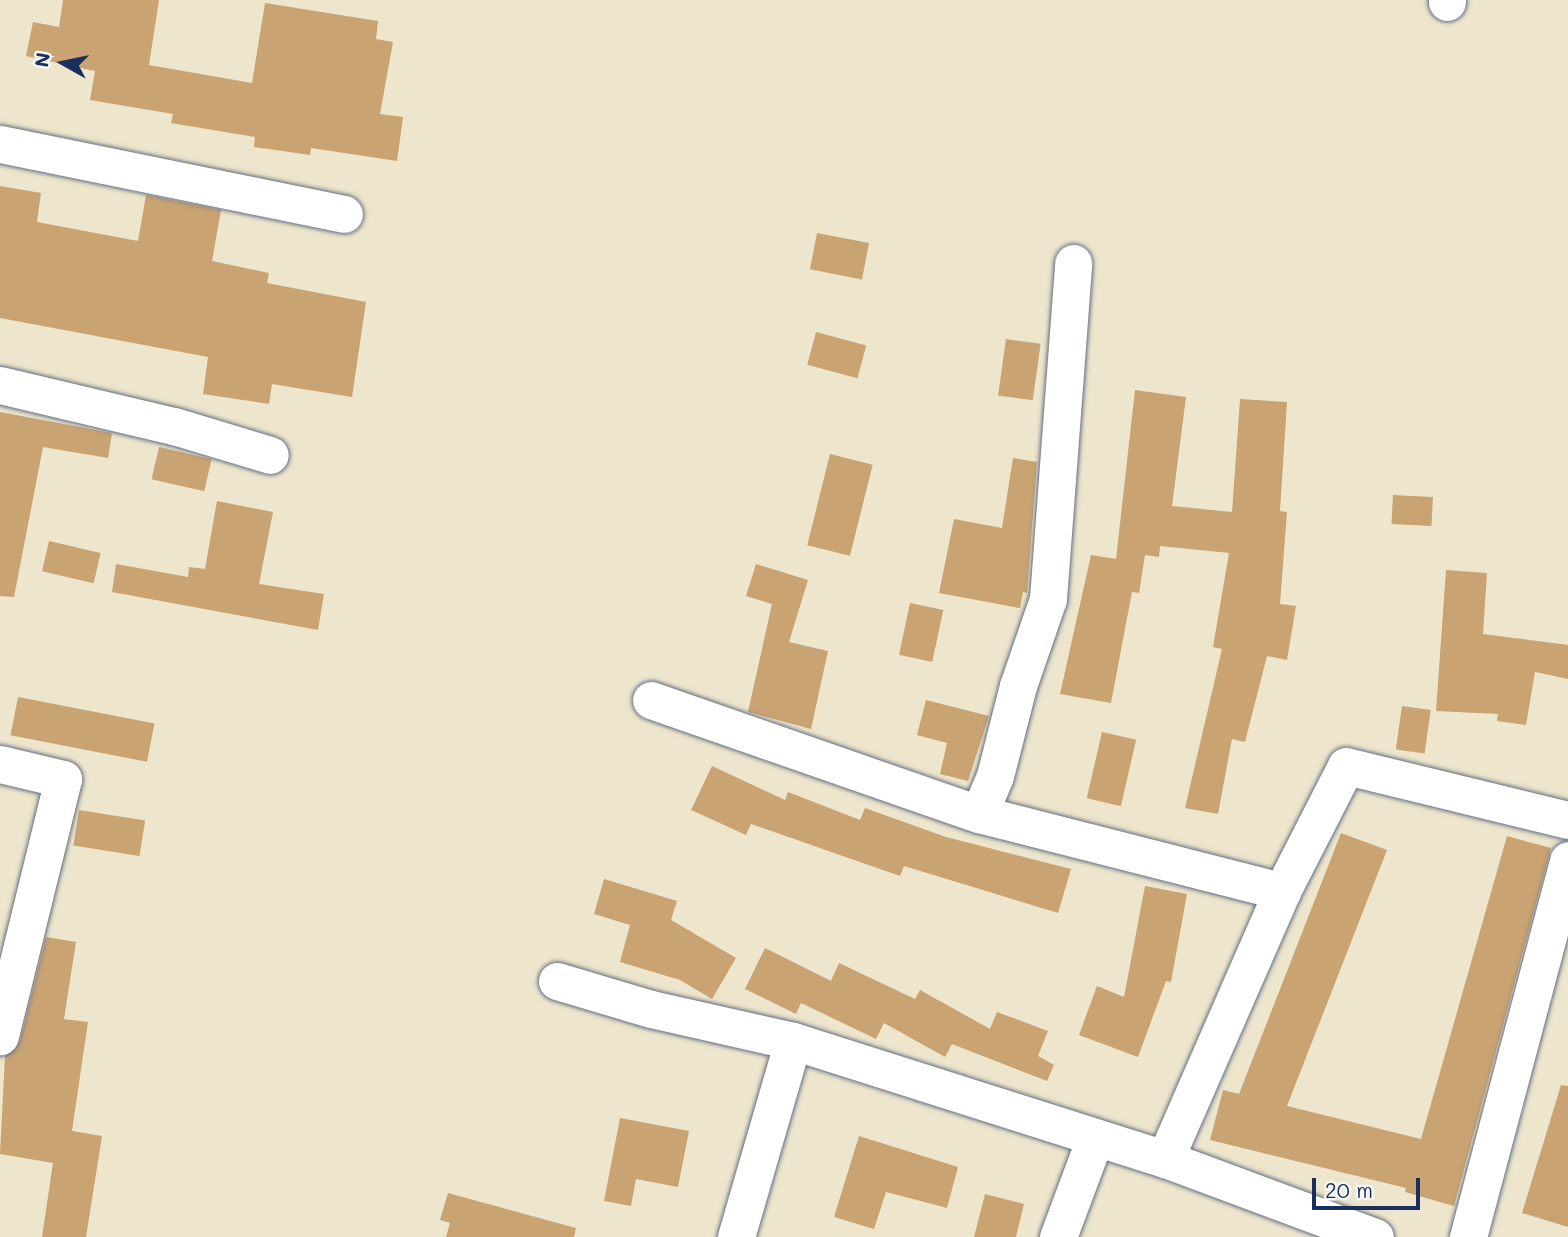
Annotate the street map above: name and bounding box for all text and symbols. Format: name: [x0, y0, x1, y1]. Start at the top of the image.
north arrow: [28, 28, 98, 98]
text: N: [28, 51, 55, 69]
scale bar: [1316, 1164, 1424, 1208]
text: 20 m: [1325, 1176, 1373, 1203]

